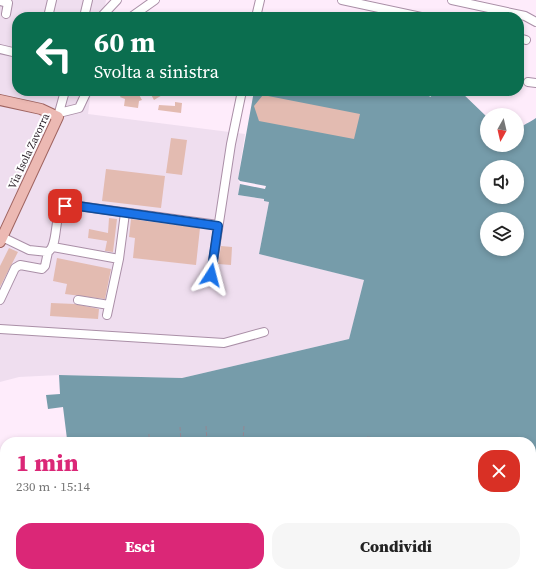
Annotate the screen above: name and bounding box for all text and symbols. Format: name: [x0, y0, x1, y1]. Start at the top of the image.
text: 60 m: [94, 23, 156, 61]
icon: left: [28, 28, 80, 80]
text: Svolta a sinistra: [94, 59, 219, 84]
north arrow: [480, 108, 524, 152]
map controls: [480, 108, 524, 256]
street label: Via Isola Zavorra: [5, 110, 53, 191]
button: sound: [480, 160, 524, 204]
pin: [48, 189, 82, 223]
icon: arrive: [54, 195, 76, 217]
button: layers: [480, 212, 524, 256]
position arrow: [190, 254, 232, 296]
text: 1 min: [16, 446, 79, 479]
button: close: [478, 450, 520, 492]
text: 230 m · 15:14: [16, 478, 90, 495]
button: Esci: [16, 523, 264, 569]
button: Condividi: [272, 523, 520, 569]

